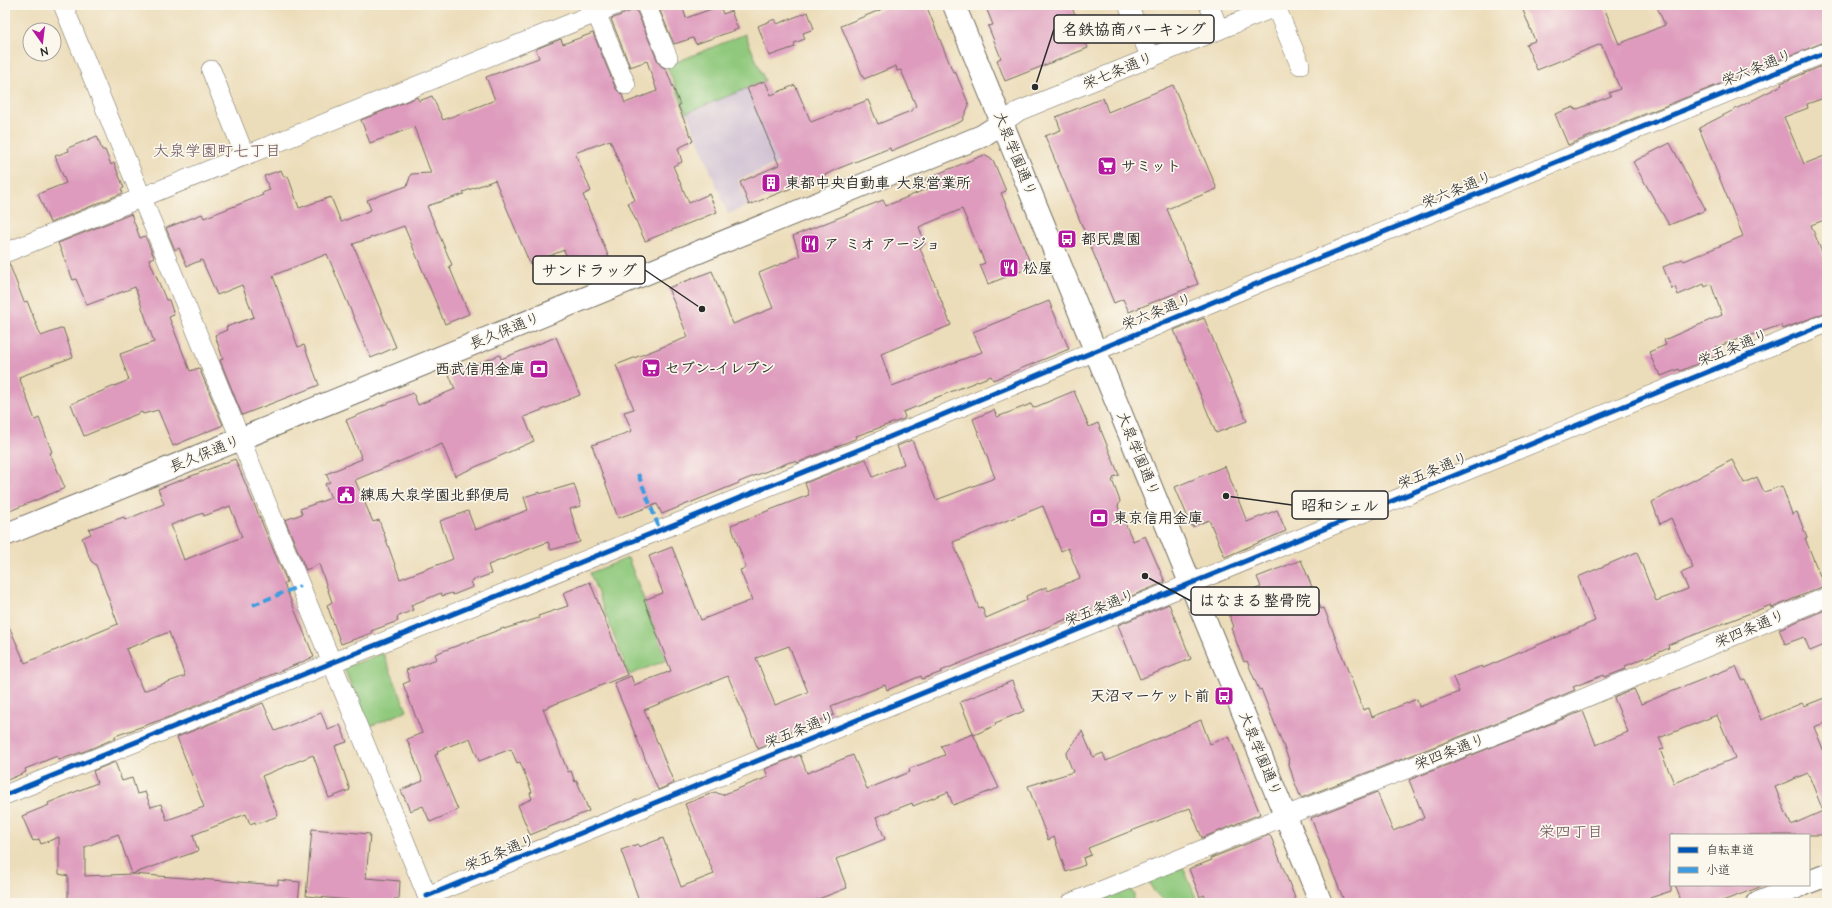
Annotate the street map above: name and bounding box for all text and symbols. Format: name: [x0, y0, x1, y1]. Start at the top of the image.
callout: 名鉄協商パーキング: [1054, 15, 1214, 43]
text: 名鉄協商パーキング: [1062, 19, 1206, 41]
north arrow: [22, 22, 62, 62]
text: N: [39, 43, 49, 59]
street label: 栄六条通り: [1718, 44, 1796, 92]
street label: 栄七条通り: [1079, 47, 1157, 95]
street label: 大泉学園通り: [988, 108, 1042, 200]
district label: 大泉学園町七丁目: [153, 140, 281, 162]
supermarket icon: サミット: [1096, 155, 1118, 177]
place label: サミット: [1121, 156, 1181, 177]
street label: 栄六条通り: [1418, 166, 1496, 214]
building icon: 東都中央自動車 大泉営業所: [760, 172, 782, 194]
place label: 東都中央自動車 大泉営業所: [785, 173, 971, 194]
bus stop icon: 都民農園: [1056, 228, 1078, 250]
place label: 都民農園: [1081, 229, 1141, 250]
restaurant icon: ア ミオ アージョ: [799, 233, 821, 255]
place label: ア ミオ アージョ: [824, 234, 941, 255]
callout: サンドラッグ: [533, 256, 645, 284]
restaurant icon: 松屋: [998, 257, 1020, 279]
place label: 松屋: [1023, 258, 1053, 279]
text: サンドラッグ: [541, 260, 637, 282]
street label: 栄六条通り: [1118, 288, 1196, 336]
street label: 長久保通り: [466, 307, 544, 355]
street label: 栄五条通り: [1694, 324, 1772, 372]
supermarket icon: セブン-イレブン: [640, 357, 662, 379]
bank icon: 西武信用金庫: [528, 358, 550, 380]
place label: セブン-イレブン: [665, 358, 775, 379]
place label: 西武信用金庫: [435, 359, 525, 380]
street label: 大泉学園通り: [1111, 408, 1165, 500]
street label: 長久保通り: [166, 430, 244, 478]
street label: 栄五条通り: [1394, 447, 1472, 495]
public building icon: 練馬大泉学園北郵便局: [335, 484, 357, 506]
place label: 練馬大泉学園北郵便局: [360, 485, 510, 506]
callout: 昭和シェル: [1292, 491, 1388, 519]
text: 昭和シェル: [1301, 495, 1379, 517]
bank icon: 東京信用金庫: [1088, 507, 1110, 529]
place label: 東京信用金庫: [1113, 508, 1203, 529]
street label: 栄五条通り: [1061, 584, 1139, 632]
callout: はなまる整骨院: [1191, 587, 1319, 615]
text: はなまる整骨院: [1199, 590, 1311, 612]
street label: 栄四条通り: [1711, 605, 1789, 653]
bus stop icon: 天沼マーケット前: [1213, 685, 1235, 707]
place label: 天沼マーケット前: [1090, 686, 1210, 707]
street label: 栄五条通り: [761, 706, 839, 754]
street label: 大泉学園通り: [1233, 708, 1287, 800]
street label: 栄四条通り: [1411, 729, 1489, 775]
district label: 栄四丁目: [1539, 821, 1603, 843]
street label: 栄五条通り: [461, 829, 539, 877]
legend: [1670, 834, 1810, 886]
text: 自転車道: [1706, 842, 1754, 859]
text: 小道: [1706, 862, 1730, 879]

